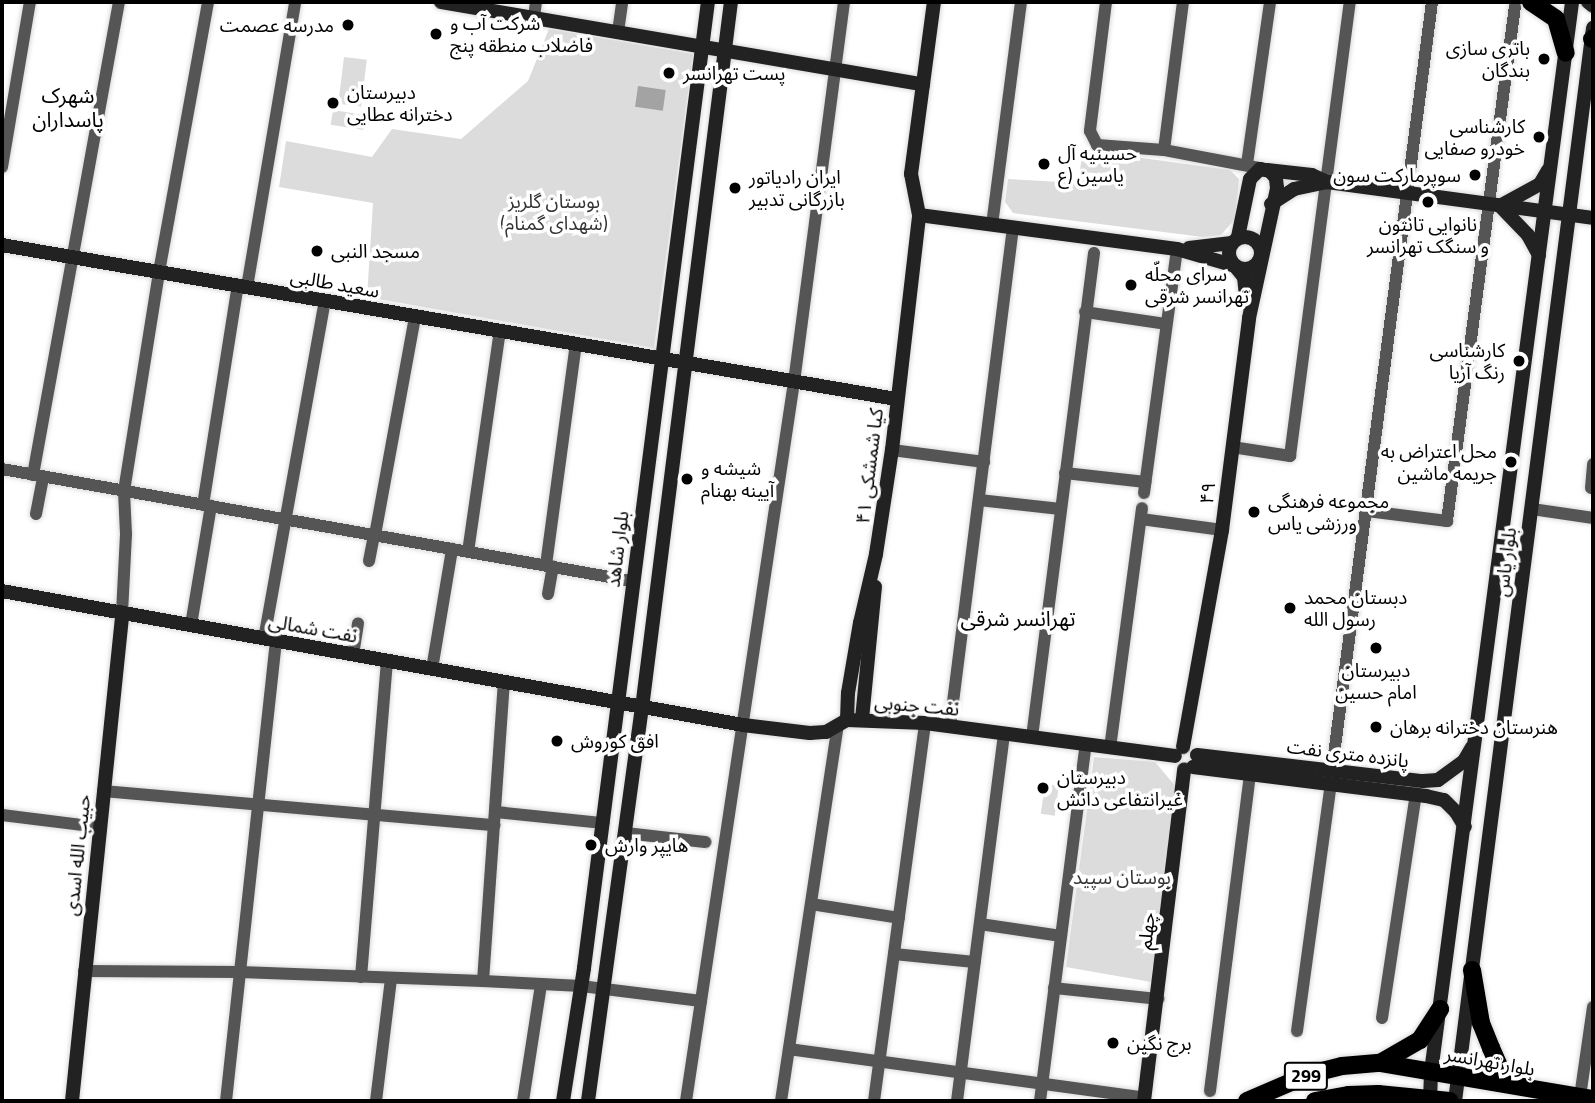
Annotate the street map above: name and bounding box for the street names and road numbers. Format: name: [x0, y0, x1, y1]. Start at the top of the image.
street label: سعید طالبی: [289, 264, 381, 302]
street label: ۴۱ کیا شمشکی: [851, 407, 887, 525]
street label: ۴۹: [1194, 481, 1220, 505]
street label: بلوار شاهد: [601, 509, 633, 589]
street label: بلوار یاس: [1489, 526, 1521, 598]
street label: نفت شمالی: [267, 609, 359, 647]
street label: نفت جنوبی: [874, 690, 960, 720]
street label: پانزده متری نفت: [1286, 734, 1410, 772]
street label: حبیب الله اسدی: [59, 793, 95, 917]
street label: چهلم: [1133, 911, 1159, 951]
street label: بلوار تهرانسر: [1443, 1042, 1537, 1080]
road number: 299: [1283, 1062, 1329, 1091]

